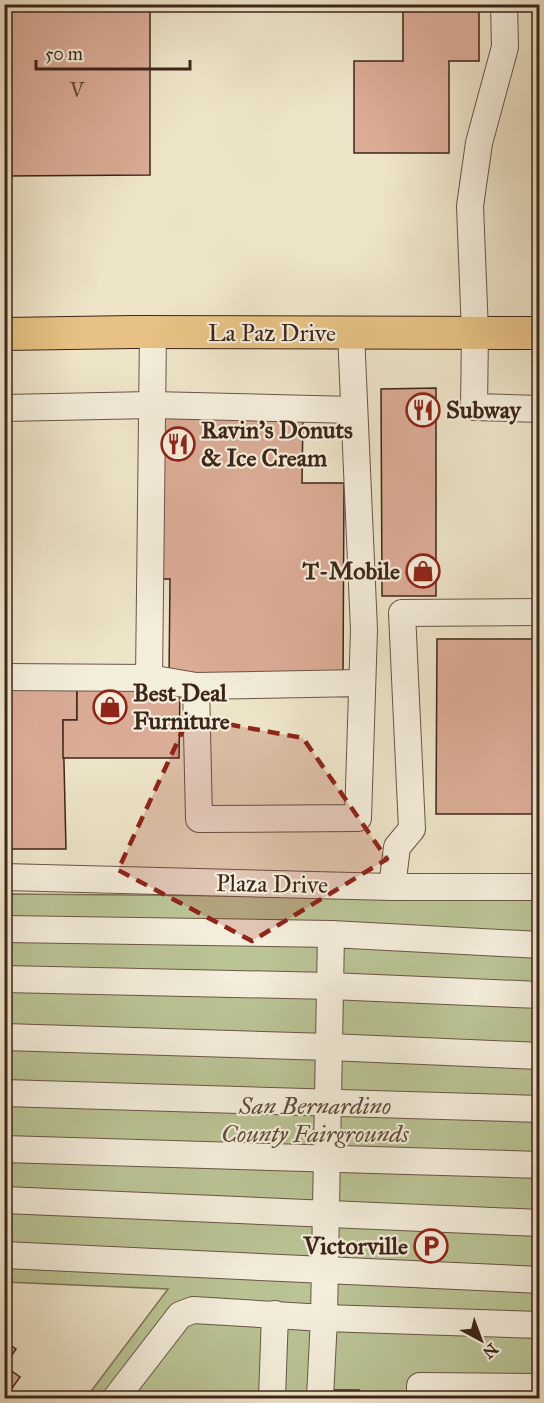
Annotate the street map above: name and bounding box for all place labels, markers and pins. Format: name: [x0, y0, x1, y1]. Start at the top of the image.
restaurant icon: Subway: [405, 392, 441, 428]
place label: Subway: [446, 395, 523, 425]
place label: Ravin's Donuts & Ice Cream: [201, 415, 353, 473]
restaurant icon: Ravin's Donuts & Ice Cream: [160, 426, 196, 462]
shop icon: T-Mobile: [405, 553, 441, 589]
place label: T-Mobile: [301, 556, 400, 586]
place label: Best Deal Furniture: [133, 678, 230, 736]
shop icon: Best Deal Furniture: [92, 689, 128, 725]
parking icon: Victorville: [413, 1228, 449, 1264]
place label: Victorville: [303, 1231, 408, 1261]

